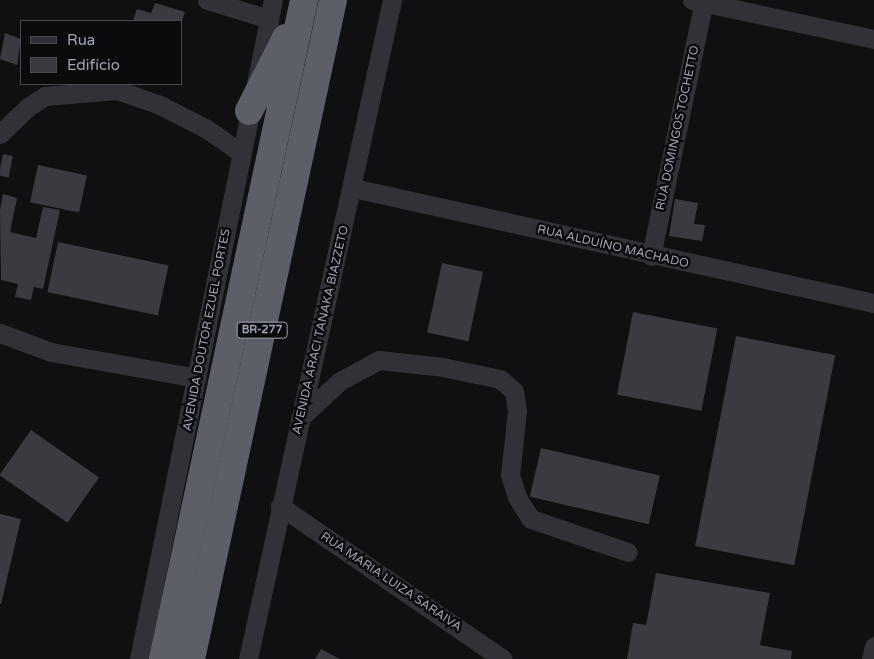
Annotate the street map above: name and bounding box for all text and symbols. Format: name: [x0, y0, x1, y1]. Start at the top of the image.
legend: [20, 20, 182, 85]
text: Rua: [67, 31, 95, 49]
street label: RUA DOMINGOS TOCHETTO: [653, 44, 703, 212]
text: Edifício: [67, 56, 120, 74]
street label: RUA ALDUÍNO MACHADO: [536, 223, 690, 271]
street label: AVENIDA ARACI TANAKA BIAZZETO: [290, 224, 352, 436]
street label: AVENIDA DOUTOR EZUEL PORTES: [180, 228, 234, 432]
road number: BR-277: [236, 322, 288, 338]
street label: RUA MARIA LUIZA SARAIVA: [318, 529, 464, 635]

